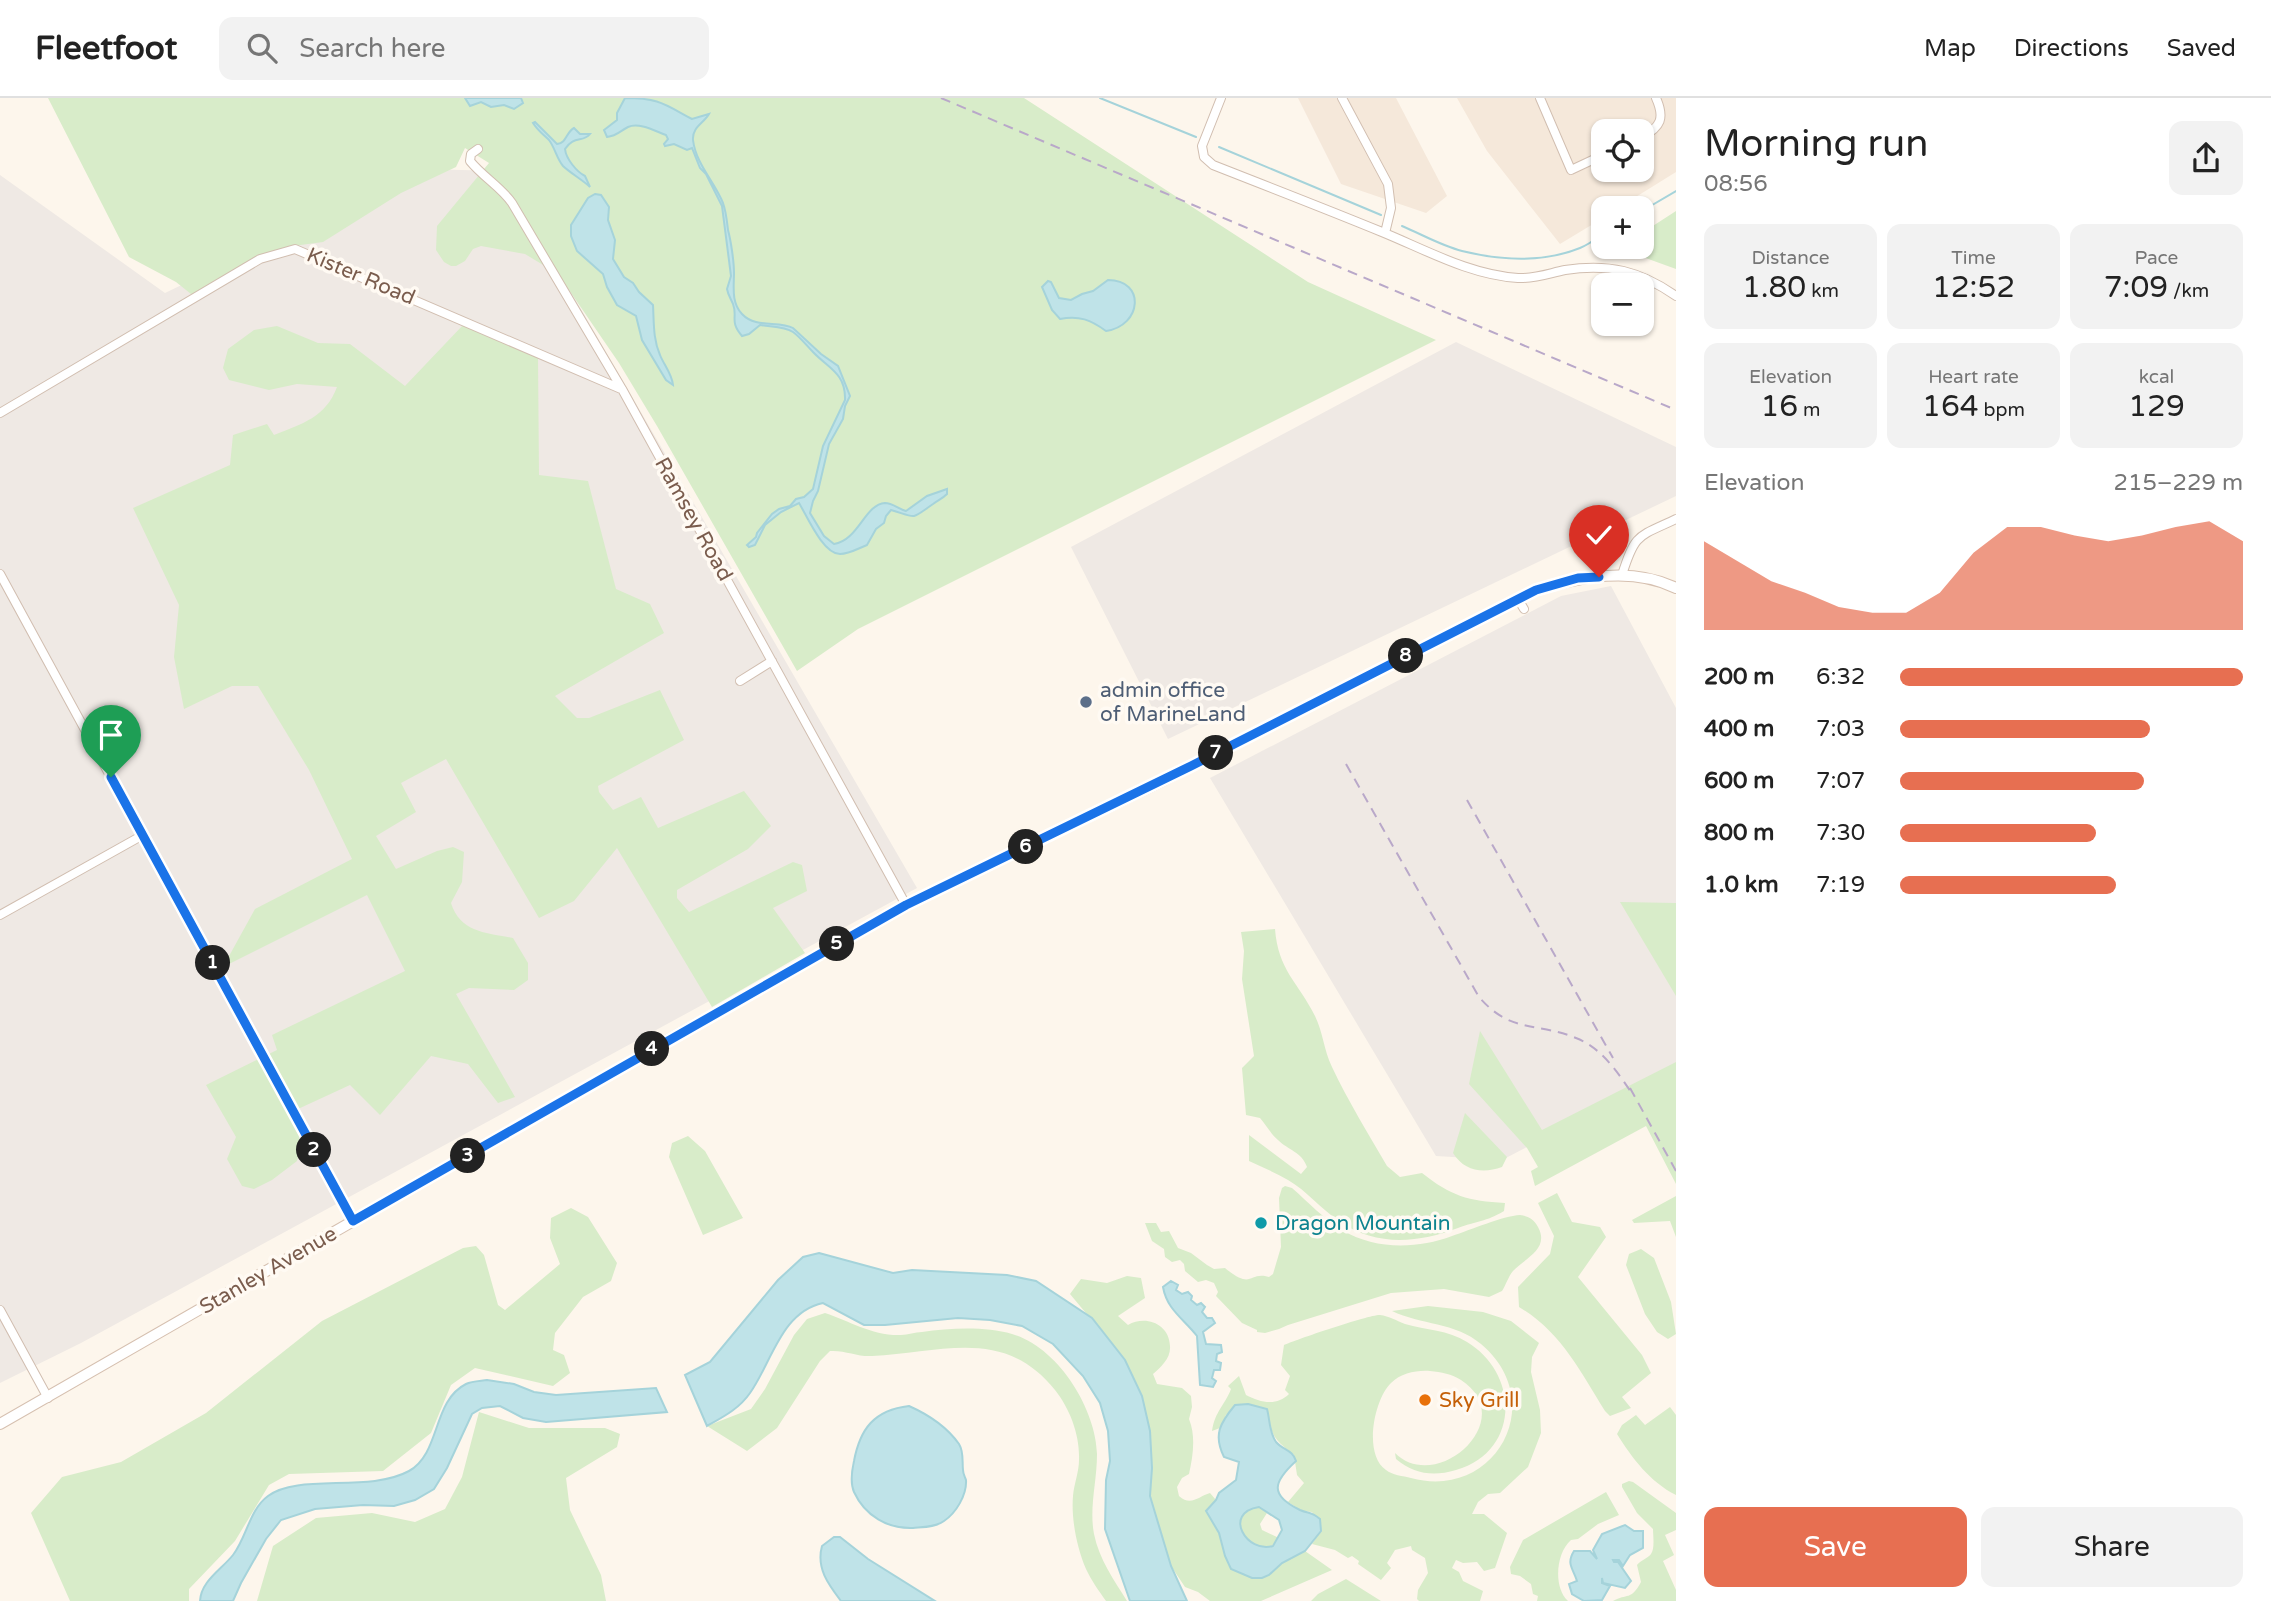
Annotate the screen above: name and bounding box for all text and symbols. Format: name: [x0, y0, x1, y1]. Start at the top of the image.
search box: [219, 17, 709, 80]
text: Fleetfoot: [35, 29, 177, 68]
icon: search: [243, 29, 281, 67]
text: Search here: [299, 33, 445, 64]
text: Map: [1924, 34, 1976, 63]
text: Directions: [2014, 34, 2129, 63]
text: Saved: [2167, 34, 2236, 63]
map controls: [1591, 119, 1654, 336]
button: locate: [1591, 119, 1654, 182]
text: Morning run: [1704, 121, 1928, 167]
button: share: [2169, 121, 2243, 195]
text: 08:56: [1704, 170, 1768, 198]
button: +: [1591, 196, 1654, 259]
street label: Kister Road: [303, 242, 419, 311]
text: Distance: [1751, 247, 1830, 269]
text: Time: [1951, 247, 1996, 269]
text: Pace: [2135, 247, 2178, 269]
text: 1.80: [1742, 269, 1806, 306]
text: 12:52: [1932, 269, 2015, 306]
text: 7:09: [2104, 269, 2168, 306]
button: −: [1591, 273, 1654, 336]
text: km: [1806, 280, 1839, 302]
text: /km: [2168, 280, 2209, 302]
text: Elevation: [1749, 366, 1832, 388]
text: Heart rate: [1928, 366, 2019, 388]
text: kcal: [2139, 366, 2174, 388]
text: 16: [1760, 388, 1798, 425]
text: 164: [1922, 388, 1979, 425]
text: 129: [2128, 388, 2185, 425]
text: m: [1798, 399, 1821, 421]
text: bpm: [1979, 399, 2025, 421]
street label: Ramsey Road: [649, 453, 738, 585]
text: Elevation: [1704, 469, 1805, 497]
text: 215–229 m: [2114, 469, 2243, 497]
pin: [1569, 505, 1629, 577]
icon: check: [1580, 516, 1618, 554]
pin: 8: [1388, 638, 1424, 674]
text: 8: [1400, 644, 1411, 666]
text: 200 m: [1704, 663, 1774, 691]
text: 6:32: [1816, 663, 1865, 691]
place label: admin office of MarineLand: [1100, 678, 1246, 727]
marker: admin office of MarineLand: [1078, 694, 1094, 710]
pin: [81, 705, 141, 777]
text: 400 m: [1704, 715, 1774, 743]
text: 7:03: [1816, 715, 1865, 743]
icon: arrive: [92, 716, 130, 754]
pin: 7: [1198, 736, 1234, 770]
text: 7: [1210, 741, 1221, 763]
text: 600 m: [1704, 767, 1774, 795]
text: 7:07: [1816, 767, 1865, 795]
text: 800 m: [1704, 819, 1774, 847]
text: 7:30: [1816, 819, 1865, 847]
pin: 6: [1009, 830, 1044, 864]
text: 6: [1020, 835, 1031, 857]
text: 1.0 km: [1704, 871, 1779, 899]
text: 7:19: [1816, 871, 1865, 899]
pin: 5: [820, 926, 854, 962]
text: 5: [831, 932, 842, 954]
pin: 1: [196, 946, 230, 980]
text: 1: [207, 951, 218, 973]
pin: 4: [634, 1032, 670, 1066]
text: 4: [646, 1037, 657, 1059]
pin: 2: [296, 1132, 332, 1168]
text: 2: [308, 1138, 319, 1160]
pin: 3: [450, 1138, 486, 1174]
text: 3: [462, 1144, 473, 1166]
place label: Dragon Mountain: [1275, 1211, 1451, 1236]
marker: Dragon Mountain: [1253, 1215, 1269, 1231]
street label: Stanley Avenue: [195, 1221, 341, 1320]
place label: Sky Grill: [1439, 1388, 1520, 1413]
marker: Sky Grill: [1417, 1392, 1433, 1408]
button: Save: [1704, 1507, 1967, 1587]
button: Share: [1981, 1507, 2243, 1587]

